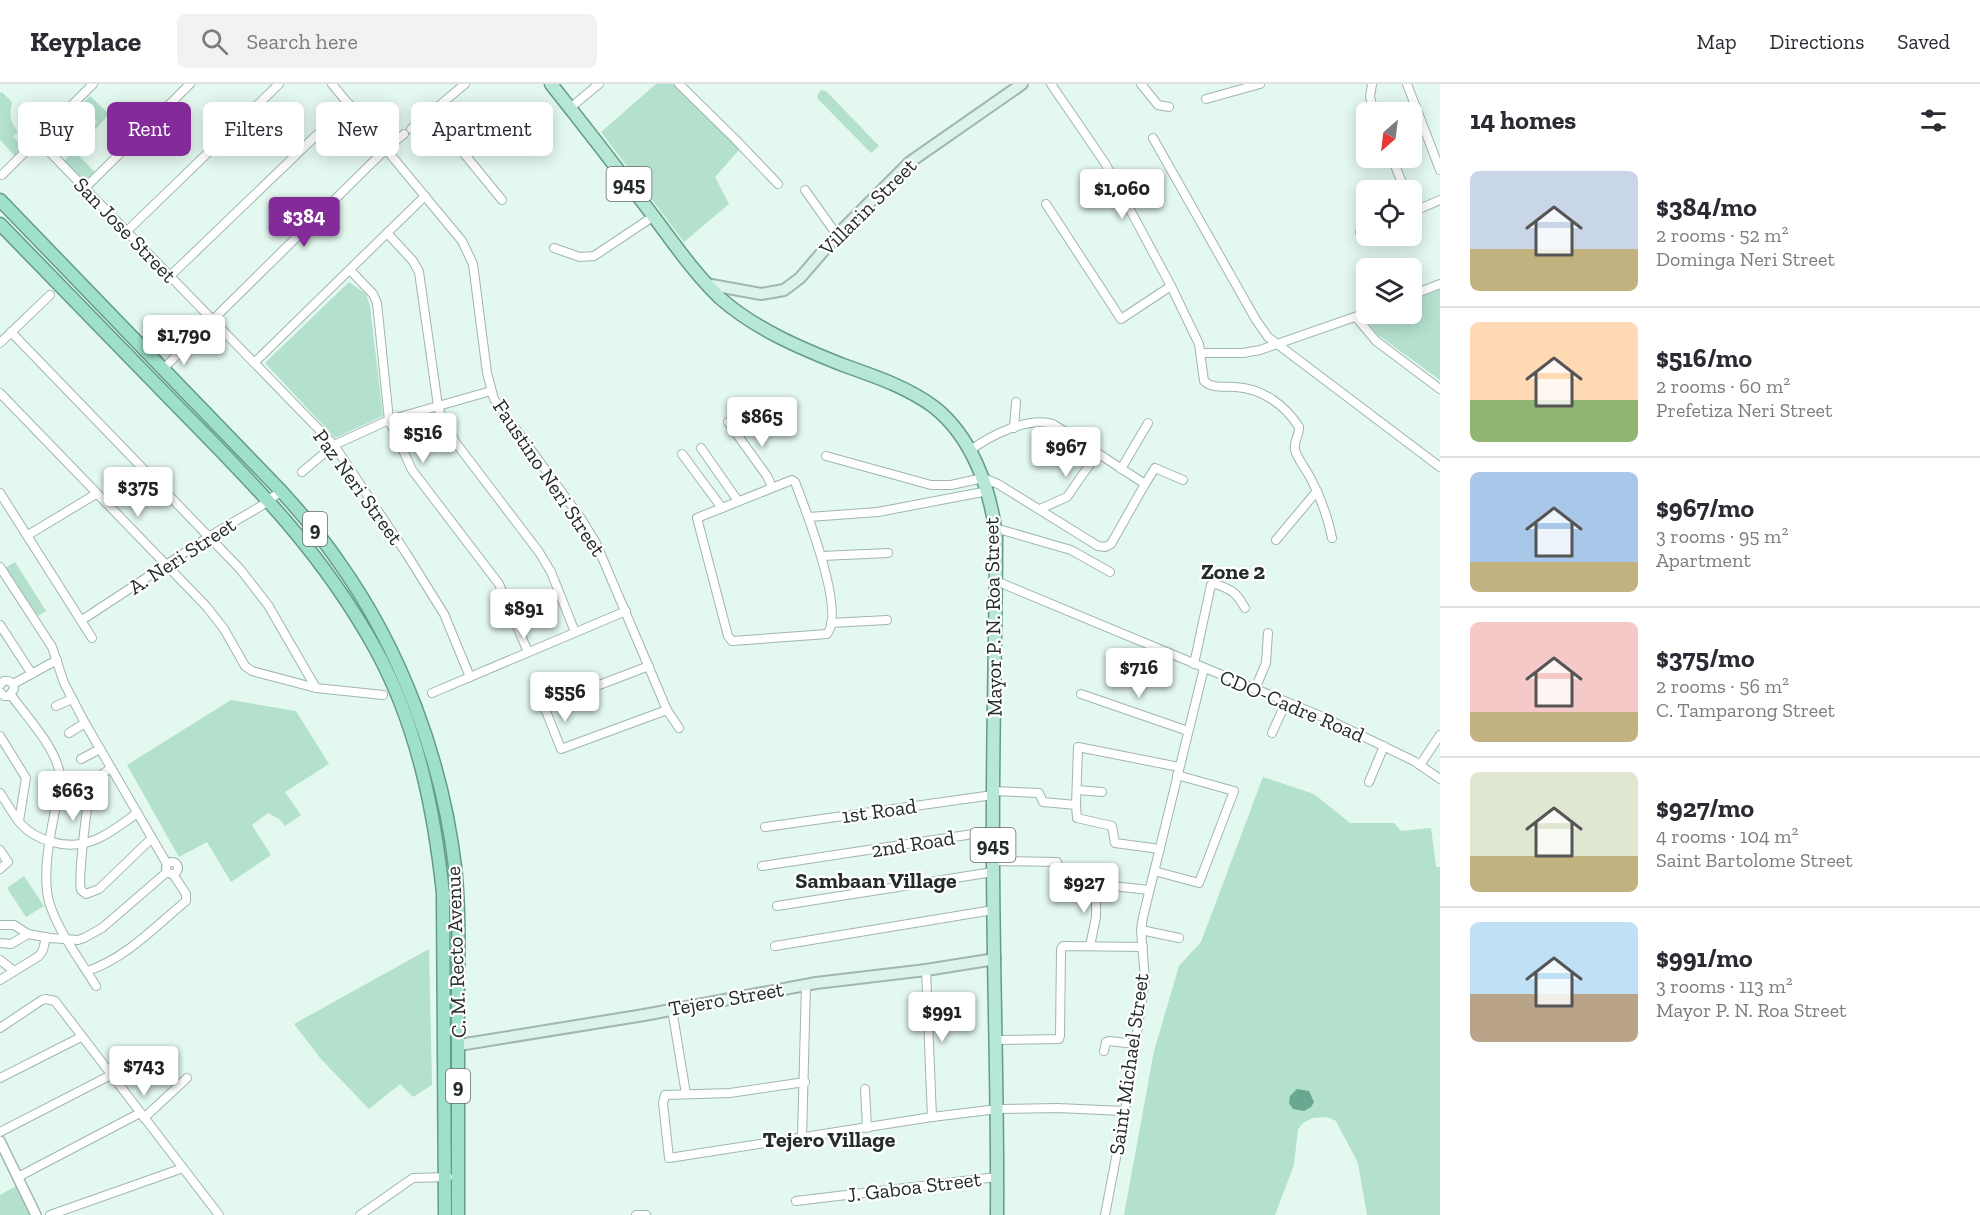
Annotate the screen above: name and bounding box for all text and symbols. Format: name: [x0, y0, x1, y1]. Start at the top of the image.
search box: [177, 14, 597, 68]
text: Keyplace: [30, 25, 141, 58]
icon: search: [198, 25, 231, 58]
text: Search here: [246, 28, 358, 55]
text: Map: [1697, 29, 1737, 54]
text: Directions: [1770, 29, 1864, 54]
text: Saved: [1897, 29, 1950, 54]
chip: Buy: [18, 102, 95, 156]
chip: Rent: [107, 102, 191, 156]
chip: Filters: [203, 102, 304, 156]
chip: New: [316, 102, 399, 156]
chip: Apartment: [411, 102, 553, 156]
north arrow: [1356, 102, 1422, 168]
map controls: [1356, 102, 1422, 324]
text: 14 homes: [1470, 104, 1576, 136]
icon: filters: [1917, 104, 1950, 137]
street label: Villarin Street: [813, 153, 922, 261]
road number: 945: [606, 167, 652, 201]
pin: $1,060: [1073, 169, 1171, 220]
street label: San Jose Street: [69, 172, 182, 288]
text: $1,060: [1094, 176, 1150, 200]
button: locate: [1356, 180, 1422, 246]
text: $384/mo: [1656, 191, 1757, 223]
icon: home: [1518, 195, 1590, 267]
pin: $384: [268, 197, 340, 248]
text: $384: [283, 204, 325, 228]
text: 2 rooms · 52 m²: [1656, 223, 1789, 247]
text: Dominga Neri Street: [1656, 247, 1835, 271]
button: layers: [1356, 258, 1422, 324]
pin: $1,790: [135, 315, 233, 366]
text: $1,790: [157, 322, 211, 346]
text: $516/mo: [1656, 342, 1752, 374]
icon: home: [1518, 346, 1590, 418]
text: 2 rooms · 60 m²: [1656, 374, 1790, 398]
street label: Faustino Neri Street: [488, 395, 611, 561]
pin: $865: [726, 397, 798, 448]
text: Prefetiza Neri Street: [1656, 398, 1832, 422]
text: $865: [741, 404, 783, 428]
pin: $516: [387, 413, 459, 464]
text: $516: [403, 420, 443, 444]
street label: Paz Neri Street: [308, 424, 409, 549]
pin: $967: [1030, 427, 1102, 478]
text: $967: [1045, 434, 1087, 458]
pin: $375: [102, 467, 174, 518]
text: $375: [118, 474, 158, 498]
text: $967/mo: [1656, 492, 1754, 524]
icon: home: [1518, 496, 1590, 568]
street label: A. Neri Street: [124, 512, 240, 599]
road number: 9: [303, 512, 327, 546]
street label: Mayor P. N. Roa Street: [978, 517, 1007, 717]
text: 3 rooms · 95 m²: [1656, 524, 1788, 548]
text: Apartment: [1656, 548, 1751, 572]
district label: Zone 2: [1201, 558, 1265, 585]
pin: $891: [488, 589, 560, 640]
text: $891: [504, 596, 544, 620]
text: $375/mo: [1656, 642, 1755, 674]
icon: home: [1518, 646, 1590, 718]
pin: $716: [1103, 648, 1175, 699]
text: $716: [1120, 655, 1158, 679]
street label: CDO-Cadre Road: [1216, 664, 1369, 747]
pin: $556: [529, 672, 601, 723]
text: 2 rooms · 56 m²: [1656, 674, 1789, 698]
text: $556: [544, 679, 586, 703]
text: C. Tamparong Street: [1656, 698, 1835, 722]
pin: $663: [37, 771, 109, 822]
text: $663: [52, 778, 94, 802]
text: $927/mo: [1656, 792, 1754, 824]
street label: 1st Road: [840, 793, 918, 828]
icon: home: [1518, 796, 1590, 868]
street label: 2nd Road: [869, 824, 957, 862]
text: 4 rooms · 104 m²: [1656, 824, 1798, 848]
road number: 945: [970, 828, 1016, 862]
text: Saint Bartolome Street: [1656, 848, 1853, 872]
pin: $927: [1048, 863, 1120, 914]
street label: C. M. Recto Avenue: [440, 866, 471, 1038]
district label: Sambaan Village: [795, 867, 957, 894]
text: $927: [1063, 870, 1105, 894]
text: $991/mo: [1656, 942, 1753, 974]
icon: home: [1518, 946, 1590, 1018]
street label: Saint Michael Street: [1103, 971, 1154, 1156]
text: 3 rooms · 113 m²: [1656, 974, 1793, 998]
street label: Tejero Street: [666, 976, 786, 1022]
pin: $991: [906, 992, 978, 1043]
text: Mayor P. N. Roa Street: [1656, 998, 1846, 1022]
text: $991: [922, 999, 962, 1023]
pin: $743: [108, 1046, 180, 1097]
text: $743: [123, 1053, 165, 1077]
road number: 9: [446, 1069, 470, 1103]
district label: Tejero Village: [763, 1126, 896, 1153]
street label: J. Gaboa Street: [845, 1166, 983, 1207]

